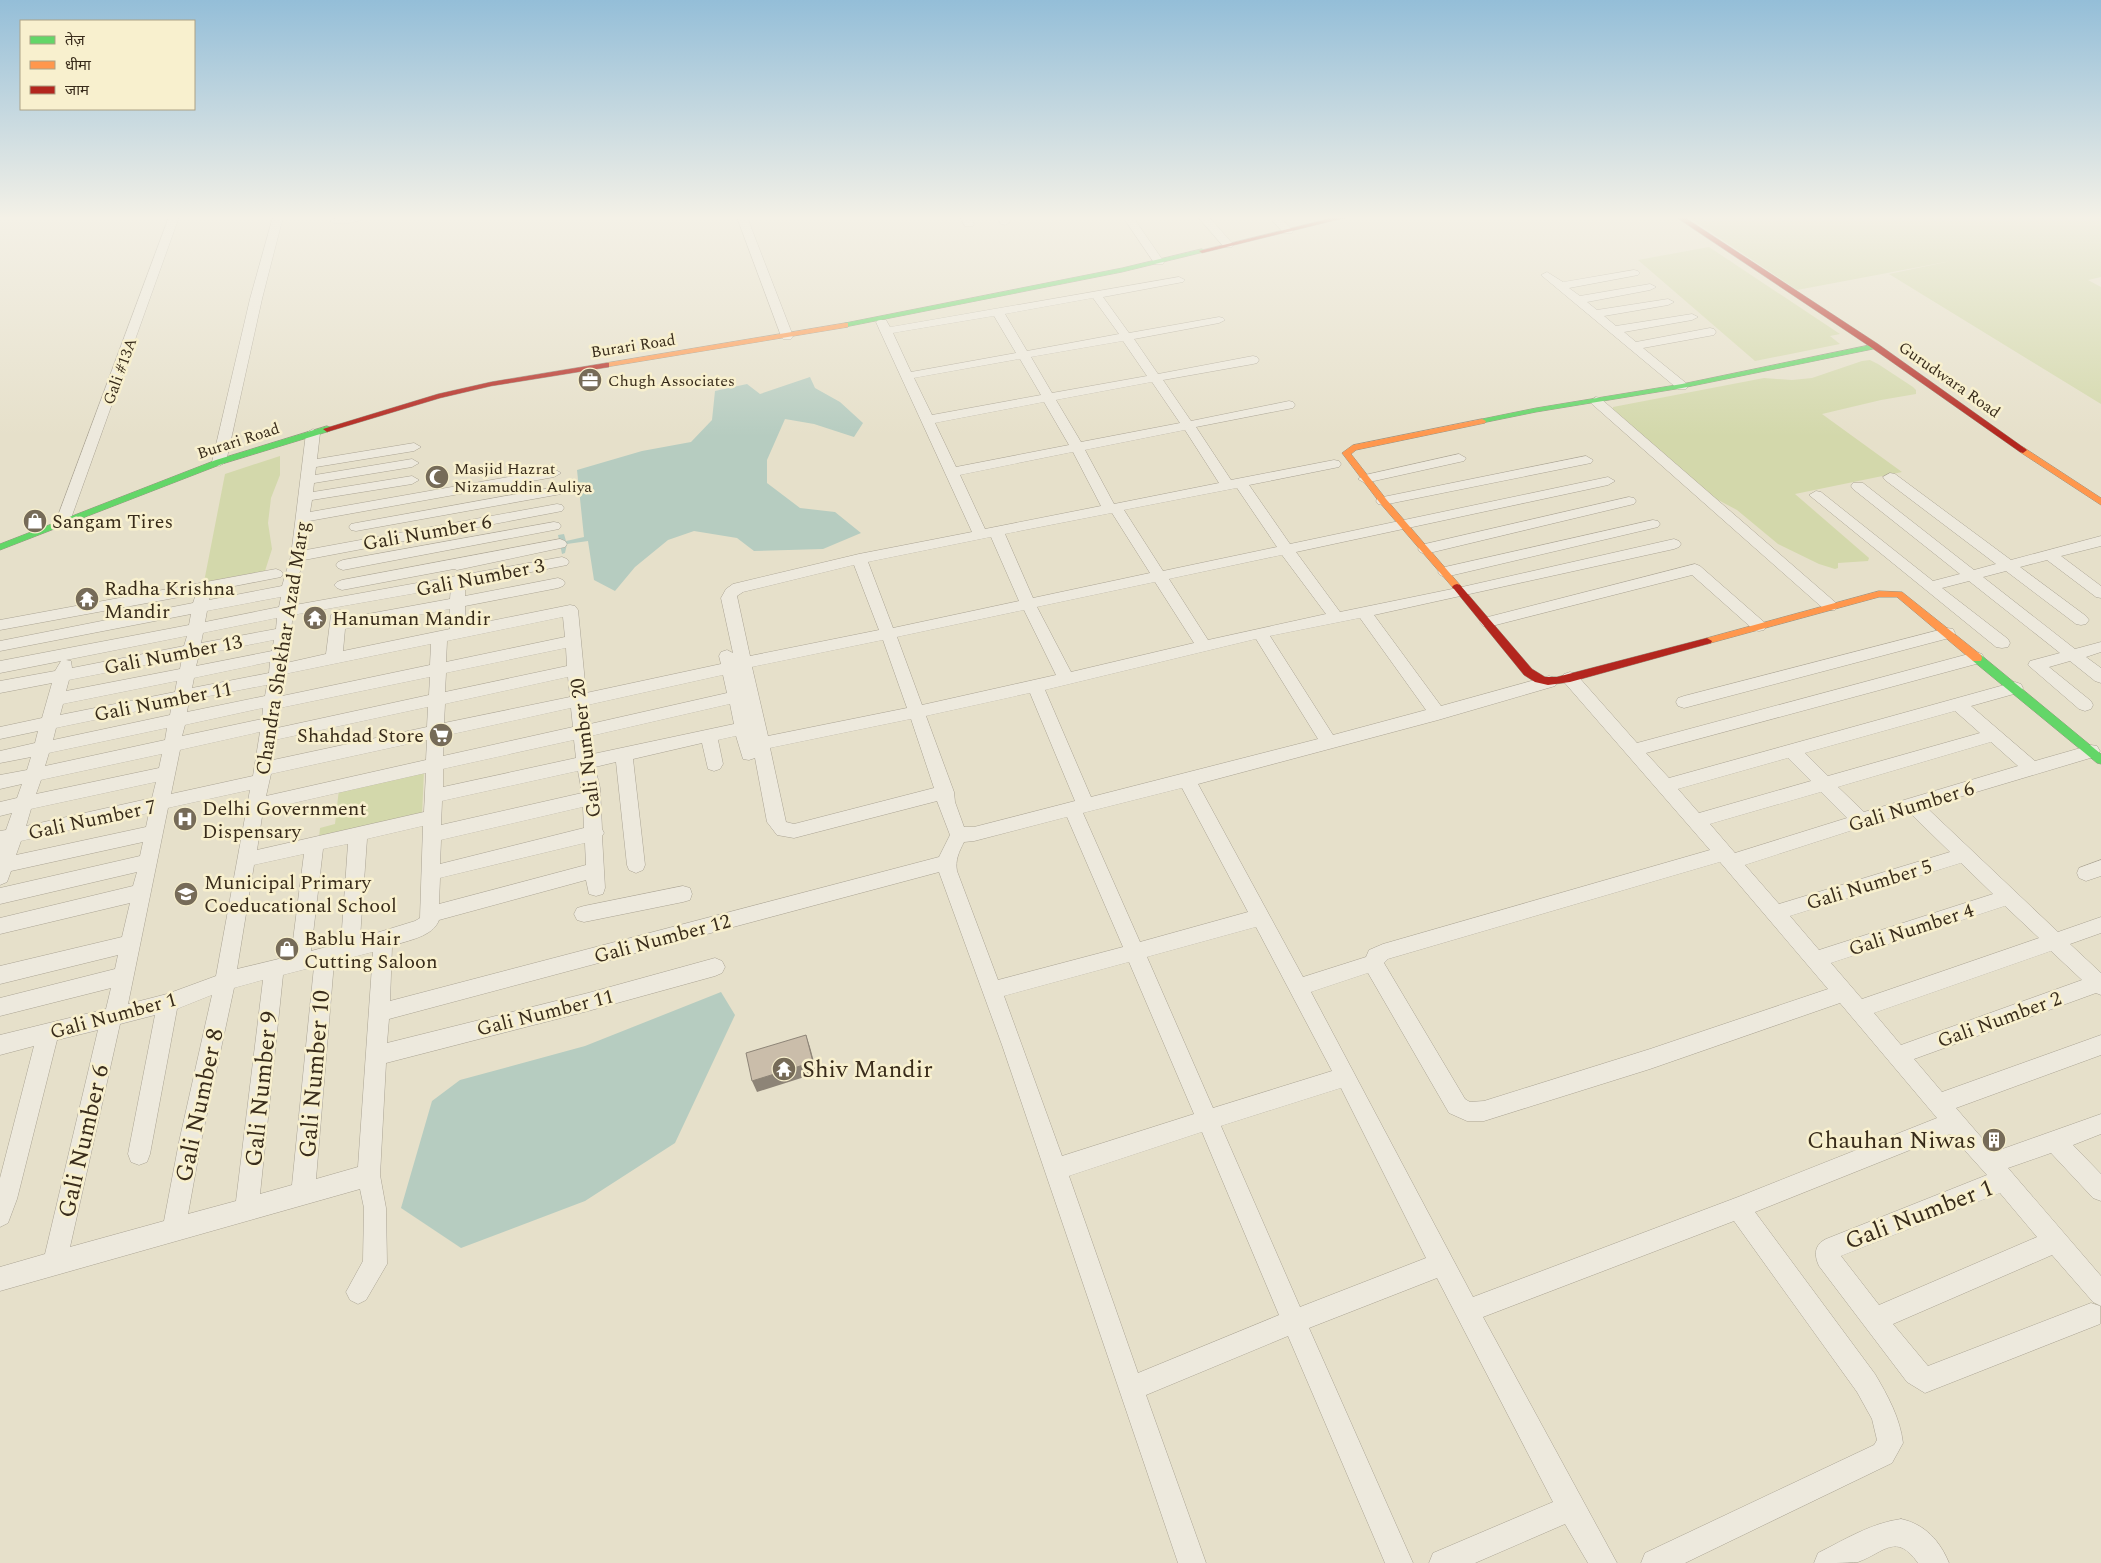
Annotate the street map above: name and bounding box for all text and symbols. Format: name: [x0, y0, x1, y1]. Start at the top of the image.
legend: [20, 20, 195, 110]
text: तेज़: [65, 29, 86, 52]
text: धीमा: [65, 54, 92, 77]
text: जाम: [65, 79, 90, 102]
street label: Burari Road: [589, 327, 677, 365]
street label: Gali #13A: [97, 334, 143, 408]
street label: Gurudwara Road: [1893, 336, 2005, 424]
office icon: Chugh Associates: [577, 367, 603, 393]
place label: Chugh Associates: [608, 369, 735, 393]
street label: Burari Road: [194, 416, 283, 466]
place label: Masjid Hazrat Nizamuddin Auliya: [454, 457, 592, 499]
mosque icon: Masjid Hazrat Nizamuddin Auliya: [424, 464, 450, 490]
place label: Sangam Tires: [52, 507, 173, 537]
street label: Gali Number 6: [360, 507, 494, 559]
shop icon: Sangam Tires: [22, 508, 48, 534]
street label: Chandra Shekhar Azad Marg: [248, 519, 318, 777]
street label: Gali Number 3: [413, 551, 547, 605]
place label: Radha Krishna Mandir: [104, 574, 235, 627]
temple icon: Radha Krishna Mandir: [74, 586, 100, 612]
place label: Hanuman Mandir: [332, 604, 490, 634]
temple icon: Hanuman Mandir: [302, 605, 328, 631]
street label: Gali Number 13: [101, 627, 245, 683]
street label: Gali Number 11: [91, 674, 235, 730]
street label: Gali Number 20: [563, 676, 609, 819]
place label: Shahdad Store: [297, 721, 424, 751]
supermarket icon: Shahdad Store: [428, 722, 454, 748]
street label: Gali Number 6: [1845, 774, 1978, 840]
street label: Gali Number 7: [25, 792, 159, 848]
place label: Delhi Government Dispensary: [202, 794, 366, 847]
hospital icon: Delhi Government Dispensary: [172, 806, 198, 832]
street label: Gali Number 5: [1803, 852, 1936, 918]
place label: Municipal Primary Coeducational School: [204, 868, 397, 921]
school or university icon: Municipal Primary Coeducational School: [173, 881, 199, 907]
street label: Gali Number 4: [1845, 896, 1978, 964]
street label: Gali Number 12: [591, 906, 734, 972]
place label: Bablu Hair Cutting Saloon: [304, 924, 438, 977]
shop icon: Bablu Hair Cutting Saloon: [274, 936, 300, 962]
street label: Gali Number 11: [474, 981, 617, 1044]
street label: Gali Number 2: [1933, 984, 2066, 1056]
street label: Gali Number 1: [46, 985, 180, 1047]
street label: Gali Number 10: [290, 989, 340, 1160]
street label: Gali Number 9: [236, 1009, 288, 1169]
street label: Gali Number 8: [166, 1025, 234, 1185]
place label: Shiv Mandir: [802, 1052, 933, 1088]
temple icon: Shiv Mandir: [771, 1056, 797, 1082]
street label: Gali Number 6: [49, 1061, 119, 1221]
place label: Chauhan Niwas: [1807, 1123, 1976, 1159]
building icon: Chauhan Niwas: [1981, 1127, 2007, 1153]
street label: Gali Number 1: [1840, 1170, 1999, 1260]

